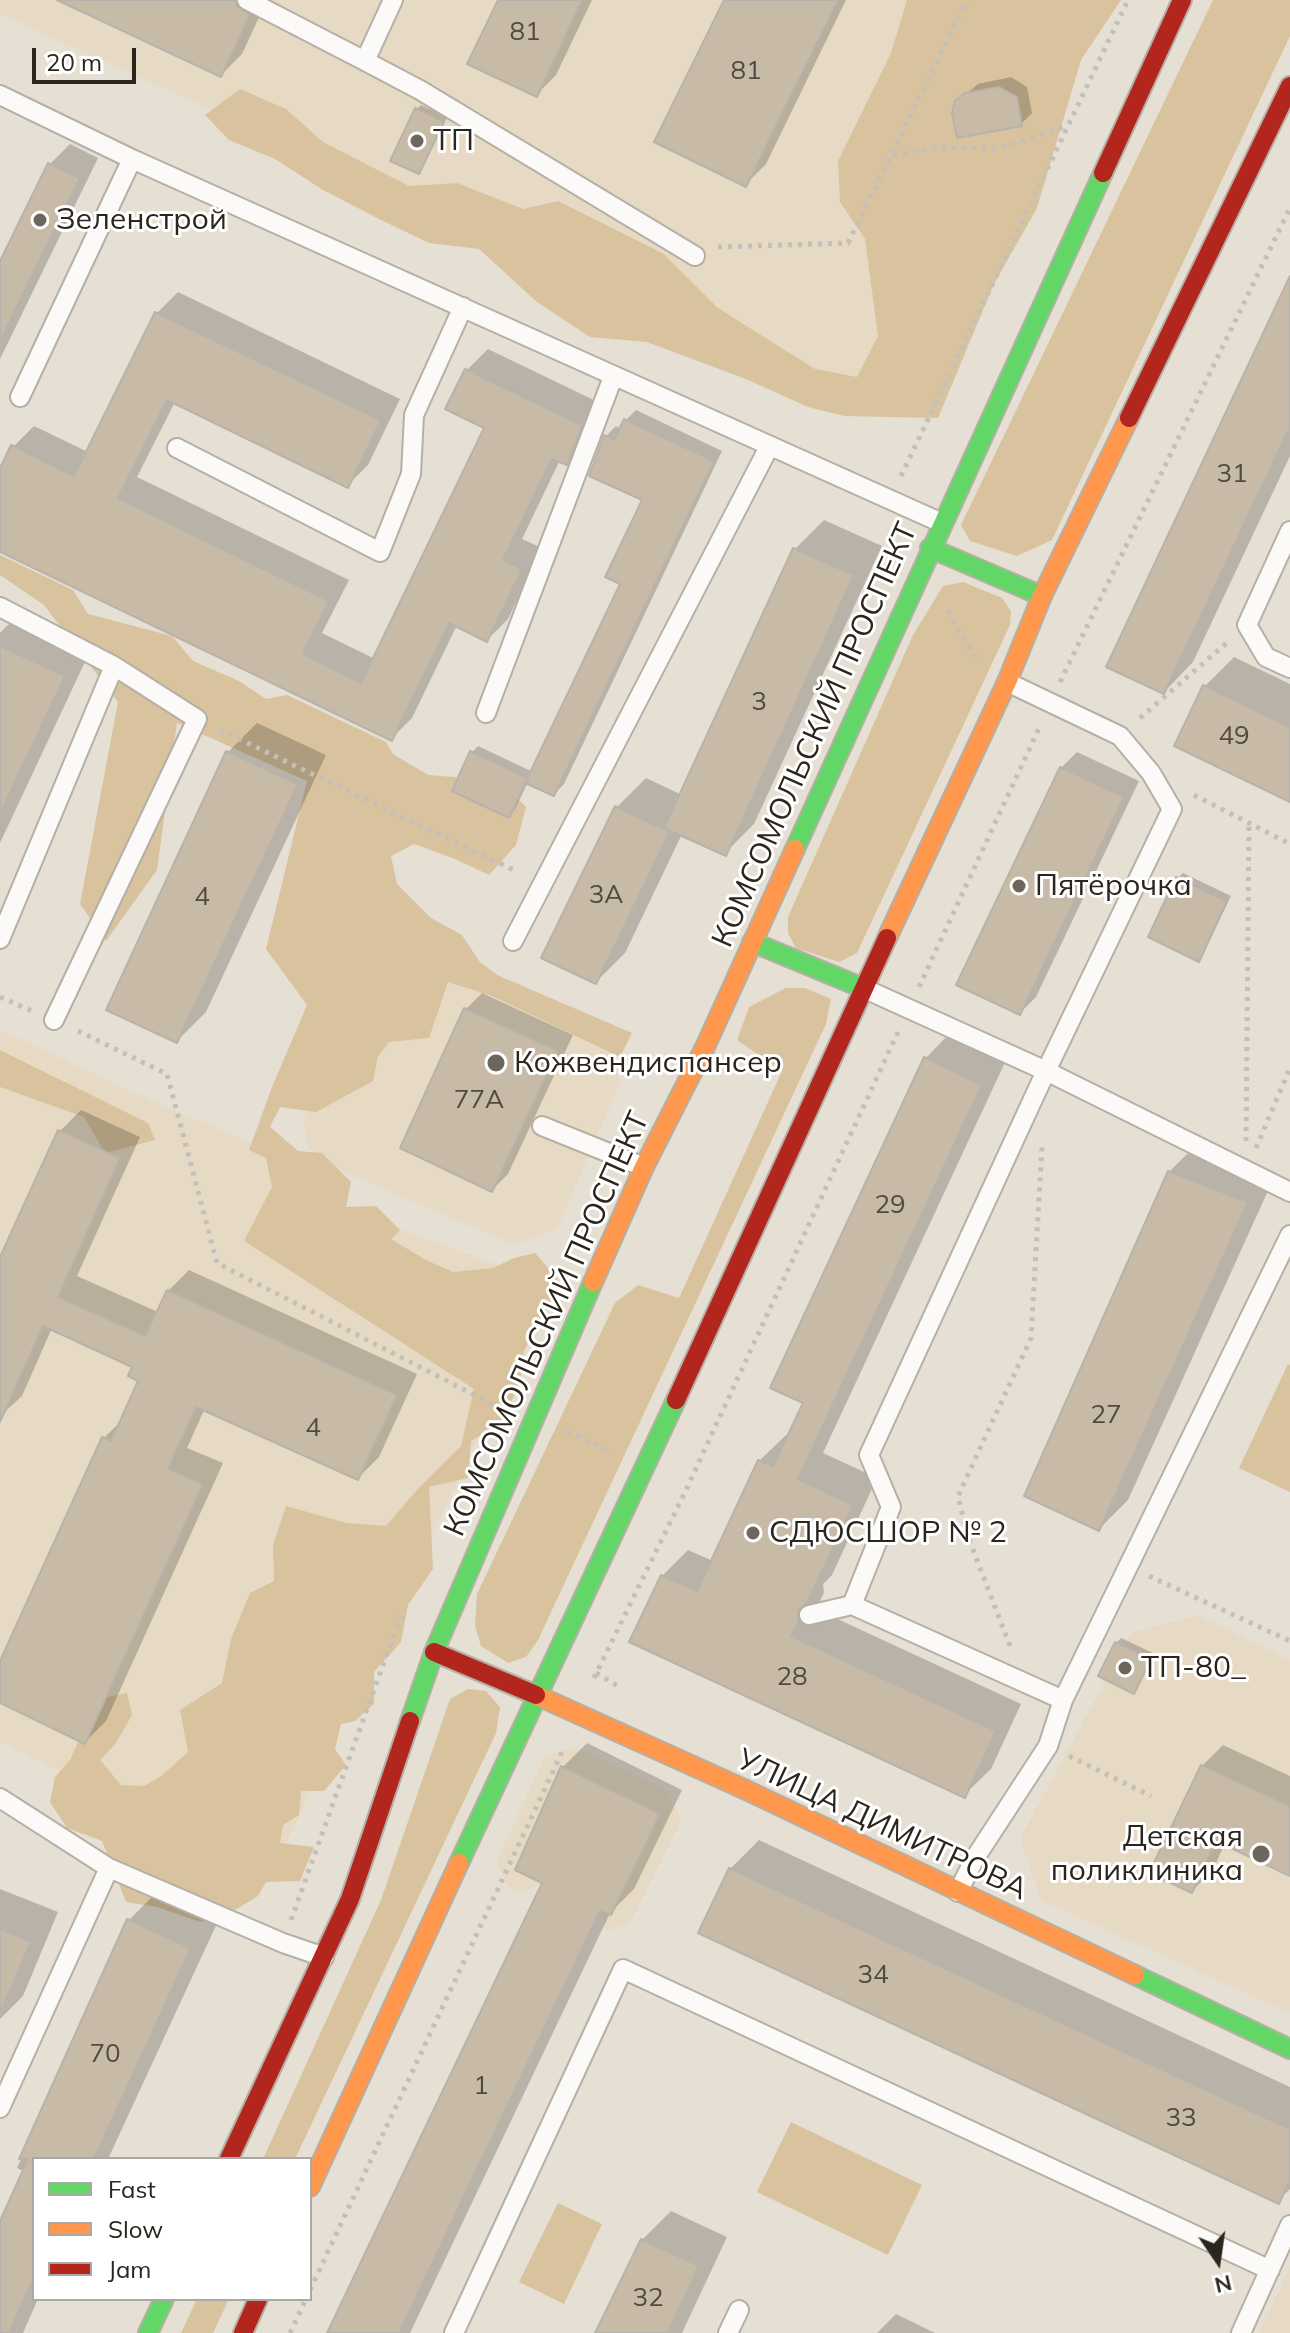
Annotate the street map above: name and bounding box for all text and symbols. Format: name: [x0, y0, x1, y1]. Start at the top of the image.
house number: 81: [509, 16, 541, 48]
scale bar: [36, 32, 140, 82]
text: 20 m: [46, 47, 102, 77]
house number: 81: [730, 55, 762, 87]
place label: ТП: [433, 123, 474, 159]
marker: ТП: [408, 132, 426, 150]
place label: Зеленстрой: [56, 202, 227, 238]
marker: Зеленстрой: [31, 211, 49, 229]
house number: 31: [1216, 458, 1248, 490]
street label: КОМСОМОЛЬСКИЙ ПРОСПЕКТ: [705, 517, 925, 953]
house number: 3: [751, 686, 767, 718]
house number: 49: [1218, 720, 1250, 752]
place label: Пятёрочка: [1035, 868, 1192, 904]
marker: Пятёрочка: [1010, 877, 1028, 895]
house number: 3А: [589, 879, 623, 911]
house number: 4: [194, 881, 210, 913]
place label: Кожвендиспансер: [514, 1045, 782, 1081]
marker: Кожвендиспансер: [485, 1052, 507, 1074]
house number: 77А: [454, 1084, 504, 1116]
street label: КОМСОМОЛЬСКИЙ ПРОСПЕКТ: [437, 1106, 657, 1542]
house number: 29: [874, 1189, 906, 1221]
house number: 27: [1090, 1399, 1122, 1431]
house number: 4: [305, 1412, 321, 1444]
place label: СДЮСШОР № 2: [769, 1515, 1007, 1551]
marker: СДЮСШОР № 2: [744, 1524, 762, 1542]
place label: ТП-80_: [1141, 1650, 1246, 1686]
marker: ТП-80_: [1116, 1659, 1134, 1677]
house number: 28: [776, 1661, 808, 1693]
street label: УЛИЦА ДИМИТРОВА: [731, 1742, 1033, 1908]
place label: Детская поликлиника: [1051, 1819, 1243, 1890]
marker: Детская поликлиника: [1250, 1843, 1272, 1865]
house number: 34: [857, 1959, 889, 1991]
house number: 70: [89, 2038, 121, 2070]
house number: 1: [473, 2070, 489, 2102]
house number: 33: [1165, 2102, 1197, 2134]
legend: [32, 2157, 312, 2301]
text: Fast: [108, 2174, 156, 2204]
text: Slow: [108, 2214, 163, 2244]
north arrow: [1178, 2221, 1258, 2301]
text: Jam: [108, 2254, 151, 2284]
text: N: [1212, 2269, 1235, 2300]
house number: 32: [632, 2282, 664, 2314]

